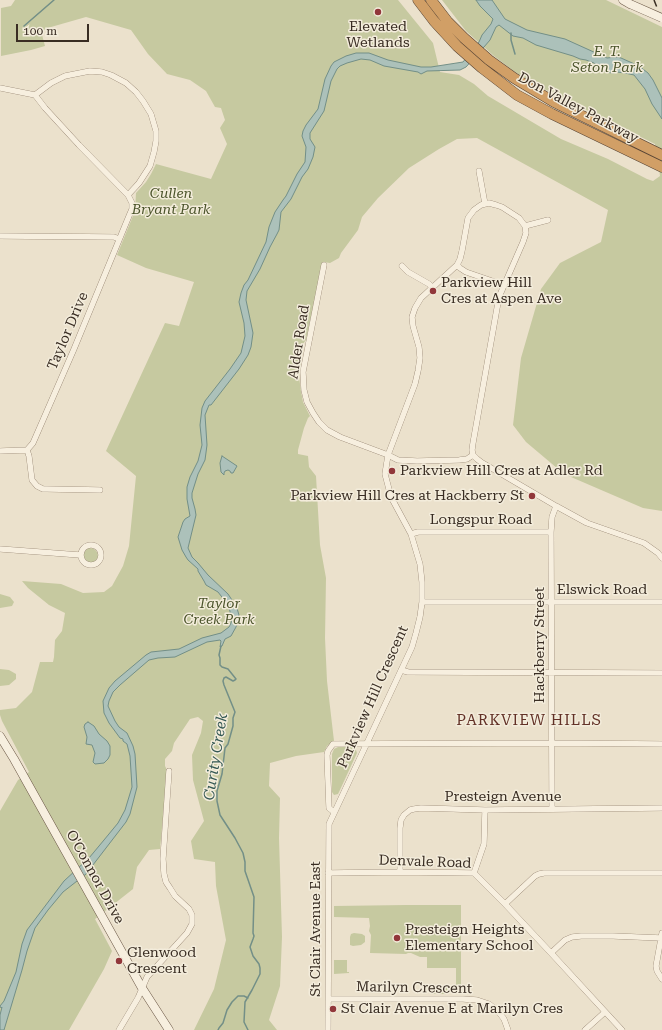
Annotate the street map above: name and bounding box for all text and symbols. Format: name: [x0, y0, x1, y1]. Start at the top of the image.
marker: Elevated Wetlands: [373, 7, 383, 17]
scale bar: [18, 16, 91, 42]
place label: Elevated Wetlands: [346, 19, 410, 52]
text: 100 m: [23, 24, 57, 38]
park label: E. T. Seton Park: [571, 44, 643, 76]
street label: Don Valley Parkway: [515, 69, 641, 147]
park label: Cullen Bryant Park: [132, 186, 210, 218]
place label: Parkview Hill Cres at Aspen Ave: [441, 275, 562, 308]
marker: Parkview Hill Cres at Aspen Ave: [428, 286, 438, 296]
street label: Taylor Drive: [44, 290, 92, 372]
street label: Alder Road: [285, 304, 313, 380]
place label: Parkview Hill Cres at Adler Rd: [400, 463, 603, 479]
marker: Parkview Hill Cres at Adler Rd: [387, 466, 397, 476]
place label: Parkview Hill Cres at Hackberry St: [290, 488, 524, 504]
marker: Parkview Hill Cres at Hackberry St: [527, 491, 537, 501]
street label: Longspur Road: [430, 512, 532, 528]
street label: Elswick Road: [557, 582, 647, 598]
street label: Hackberry Street: [532, 587, 548, 703]
park label: Taylor Creek Park: [183, 596, 255, 628]
street label: Parkview Hill Crescent: [334, 623, 412, 771]
water label: Curity Creek: [200, 712, 232, 802]
district label: PARKVIEW HILLS: [456, 712, 602, 730]
street label: Presteign Avenue: [445, 789, 561, 805]
street label: O'Connor Drive: [62, 827, 128, 927]
street label: Denvale Road: [378, 852, 472, 872]
street label: St Clair Avenue East: [308, 861, 324, 997]
place label: Presteign Heights Elementary School: [405, 922, 533, 954]
marker: Presteign Heights Elementary School: [392, 933, 402, 943]
place label: Glenwood Crescent: [127, 945, 196, 978]
marker: Glenwood Crescent: [114, 956, 124, 966]
street label: Marilyn Crescent: [356, 979, 472, 997]
place label: St Clair Avenue E at Marilyn Cres: [341, 1001, 563, 1017]
marker: St Clair Avenue E at Marilyn Cres: [328, 1004, 338, 1014]

